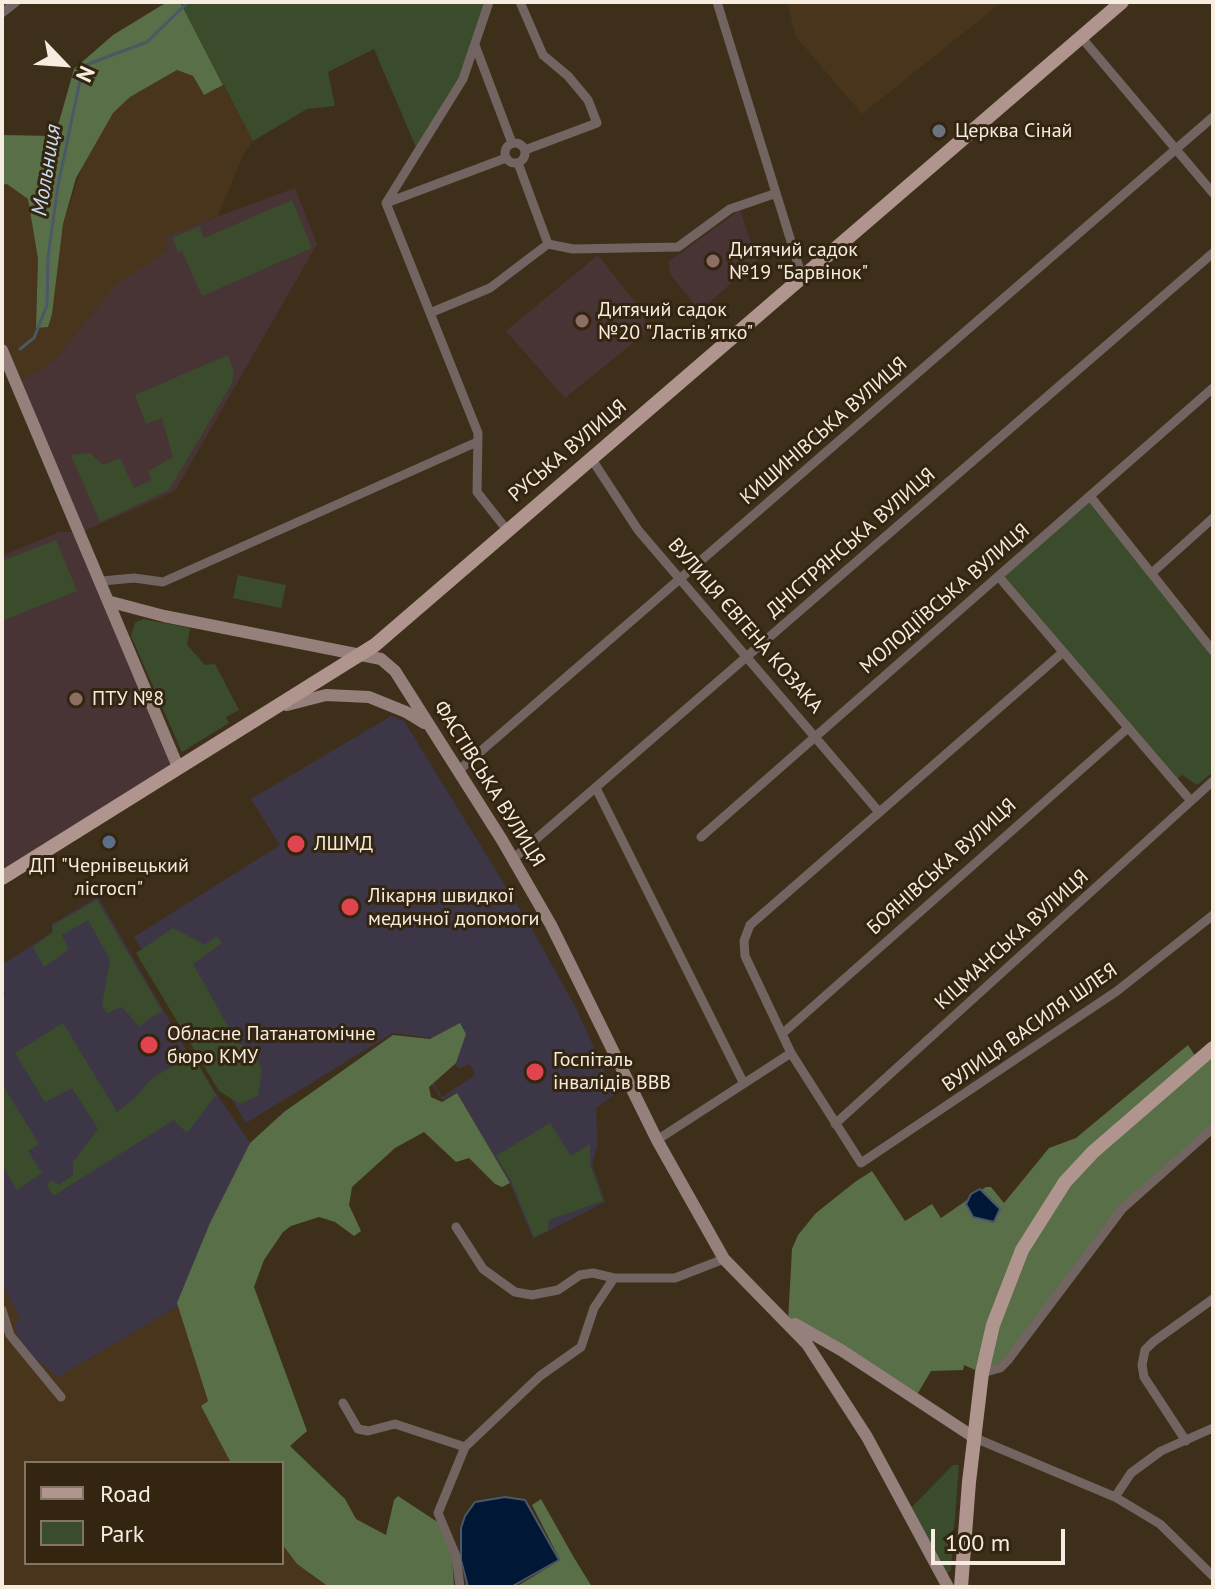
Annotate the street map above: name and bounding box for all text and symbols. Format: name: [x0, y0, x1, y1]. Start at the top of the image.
north arrow: [24, 24, 104, 104]
text: N: [70, 62, 101, 87]
place label: Церква Сінай: [955, 119, 1072, 143]
water label: Мольниця: [27, 122, 67, 218]
marker: Церква Сінай: [930, 122, 948, 140]
place label: Дитячий садок №19 "Барвінок": [729, 238, 868, 285]
marker: Дитячий садок №19 "Барвінок": [704, 252, 722, 270]
place label: Дитячий садок №20 "Ластів'ятко": [598, 298, 753, 345]
marker: Дитячий садок №20 "Ластів'ятко": [573, 312, 591, 330]
street label: КИШИНІВСЬКА ВУЛИЦЯ: [736, 352, 912, 510]
street label: РУСЬКА ВУЛИЦЯ: [504, 395, 632, 507]
street label: ДНІСТРЯНСЬКА ВУЛИЦЯ: [762, 463, 940, 623]
street label: МОЛОДІЇВСЬКА ВУЛИЦЯ: [855, 519, 1035, 679]
street label: ВУЛИЦЯ ЄВГЕНА КОЗАКА: [662, 534, 828, 718]
place label: ПТУ №8: [92, 687, 164, 711]
marker: ПТУ №8: [67, 690, 85, 708]
street label: ФАСТІВСЬКА ВУЛИЦЯ: [428, 697, 550, 871]
street label: БОЯНІВСЬКА ВУЛИЦЯ: [863, 794, 1021, 940]
place label: ЛШМД: [314, 832, 373, 856]
marker: ДП "Чернівецький лісгосп": [100, 833, 118, 851]
marker: ЛШМД: [285, 833, 307, 855]
place label: ДП "Чернівецький лісгосп": [29, 854, 189, 901]
street label: КІЦМАНСЬКА ВУЛИЦЯ: [930, 865, 1094, 1015]
place label: Лікарня швидкої медичної допомоги: [368, 884, 539, 931]
marker: Лікарня швидкої медичної допомоги: [339, 896, 361, 918]
street label: ВУЛИЦЯ ВАСИЛЯ ШЛЕЯ: [938, 959, 1122, 1097]
place label: Обласне Патанатомічне бюро КМУ: [167, 1022, 376, 1069]
marker: Обласне Патанатомічне бюро КМУ: [138, 1034, 160, 1056]
place label: Госпіталь інвалідів ВВВ: [553, 1048, 671, 1095]
marker: Госпіталь інвалідів ВВВ: [524, 1061, 546, 1083]
legend: [24, 1461, 284, 1565]
text: Road: [100, 1478, 151, 1509]
scale bar: [935, 1513, 1069, 1563]
text: Park: [100, 1518, 144, 1549]
text: 100 m: [945, 1527, 1010, 1558]

